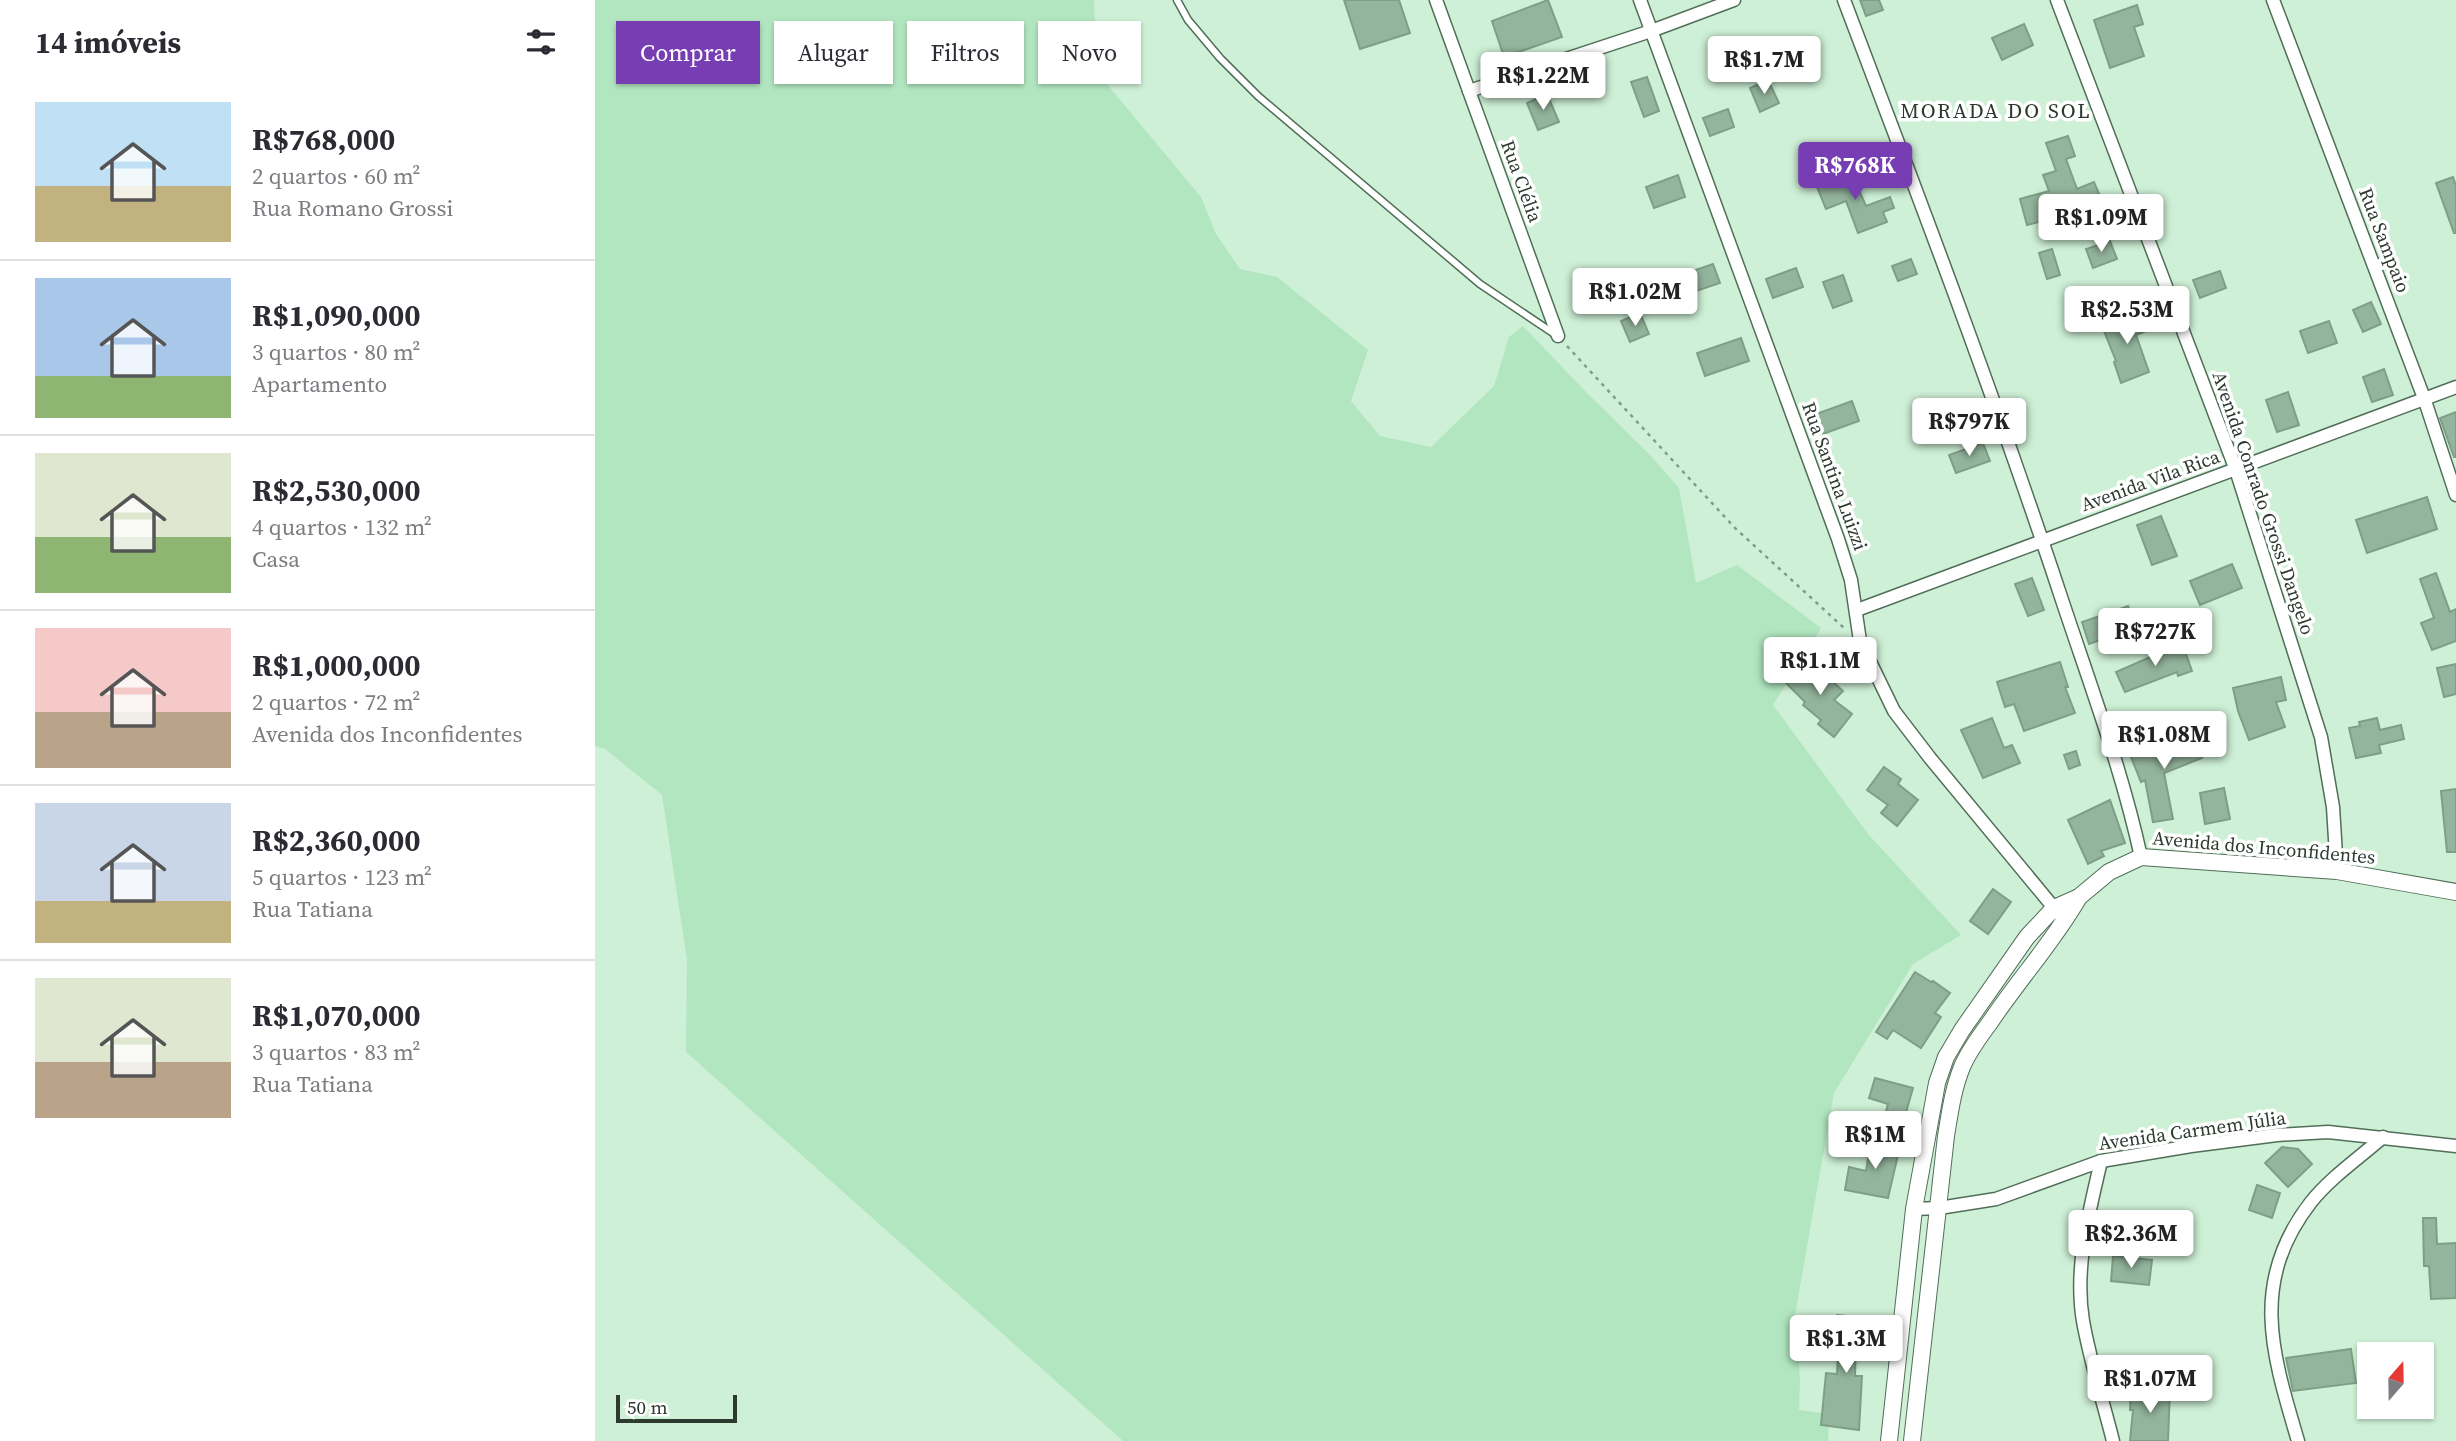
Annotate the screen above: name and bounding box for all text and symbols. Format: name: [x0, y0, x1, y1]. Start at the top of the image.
chip: Comprar: [616, 21, 760, 84]
chip: Alugar: [774, 21, 893, 84]
chip: Filtros: [907, 21, 1024, 84]
chip: Novo: [1038, 21, 1141, 84]
text: 14 imóveis: [35, 22, 181, 63]
icon: filters: [522, 23, 560, 61]
pin: R$1.7M: [1707, 36, 1821, 96]
text: R$1.7M: [1724, 43, 1804, 75]
pin: R$1.22M: [1478, 52, 1608, 112]
text: R$1.22M: [1496, 59, 1590, 91]
district label: MORADA DO SOL: [1900, 96, 2092, 125]
text: R$768,000: [252, 119, 395, 160]
icon: home: [91, 130, 175, 214]
street label: Rua Clélia: [1495, 136, 1549, 226]
pin: R$768K: [1798, 142, 1912, 202]
text: R$768K: [1814, 149, 1896, 181]
text: 2 quartos · 60 m²: [252, 160, 421, 192]
street label: Rua Sampaio: [2353, 184, 2417, 296]
text: Rua Romano Grossi: [252, 192, 453, 224]
pin: R$1.09M: [2036, 194, 2166, 254]
text: R$1.09M: [2054, 201, 2148, 233]
pin: R$1.02M: [1570, 268, 1700, 328]
text: R$1.02M: [1588, 275, 1682, 307]
pin: R$2.53M: [2062, 286, 2192, 346]
text: R$2.53M: [2080, 293, 2174, 325]
text: R$1,090,000: [252, 295, 421, 336]
icon: home: [91, 306, 175, 390]
text: 3 quartos · 80 m²: [252, 336, 421, 368]
text: Apartamento: [252, 368, 387, 400]
street label: Avenida Conrado Grossi Dangelo: [2207, 368, 2321, 638]
street label: Rua Santina Luizzi: [1796, 398, 1874, 554]
pin: R$797K: [1912, 398, 2026, 458]
text: R$797K: [1928, 405, 2010, 437]
street label: Avenida Vila Rica: [2077, 443, 2223, 517]
text: R$2,530,000: [252, 470, 421, 511]
icon: home: [91, 481, 175, 565]
text: 4 quartos · 132 m²: [252, 511, 432, 543]
text: Casa: [252, 543, 300, 575]
pin: R$727K: [2098, 608, 2212, 668]
text: R$727K: [2114, 615, 2196, 647]
pin: R$1.1M: [1763, 638, 1877, 697]
text: R$1.1M: [1780, 644, 1860, 676]
text: R$1,000,000: [252, 645, 421, 686]
icon: home: [91, 656, 175, 740]
text: 2 quartos · 72 m²: [252, 686, 421, 718]
pin: R$1.08M: [2099, 712, 2229, 771]
text: Avenida dos Inconfidentes: [252, 718, 522, 750]
text: R$1.08M: [2117, 718, 2211, 750]
text: R$2,360,000: [252, 820, 421, 861]
street label: Avenida dos Inconfidentes: [2152, 824, 2376, 870]
icon: home: [91, 831, 175, 915]
text: 5 quartos · 123 m²: [252, 861, 432, 893]
text: Rua Tatiana: [252, 893, 373, 925]
text: R$1,070,000: [252, 995, 421, 1036]
icon: home: [91, 1006, 175, 1090]
text: 3 quartos · 83 m²: [252, 1036, 421, 1068]
text: Rua Tatiana: [252, 1068, 373, 1100]
street label: Avenida Carmem Júlia: [2097, 1104, 2288, 1156]
pin: R$1M: [1834, 1112, 1916, 1171]
text: R$1M: [1844, 1118, 1906, 1150]
pin: R$2.36M: [2066, 1210, 2196, 1270]
text: R$2.36M: [2084, 1217, 2178, 1249]
pin: R$1.3M: [1789, 1316, 1903, 1375]
text: R$1.3M: [1806, 1322, 1886, 1354]
north arrow: [2357, 1342, 2434, 1419]
map controls: [2357, 1342, 2434, 1419]
pin: R$1.07M: [2085, 1356, 2215, 1415]
text: R$1.07M: [2103, 1362, 2197, 1394]
scale bar: [616, 1392, 737, 1424]
text: 50 m: [627, 1394, 668, 1420]

